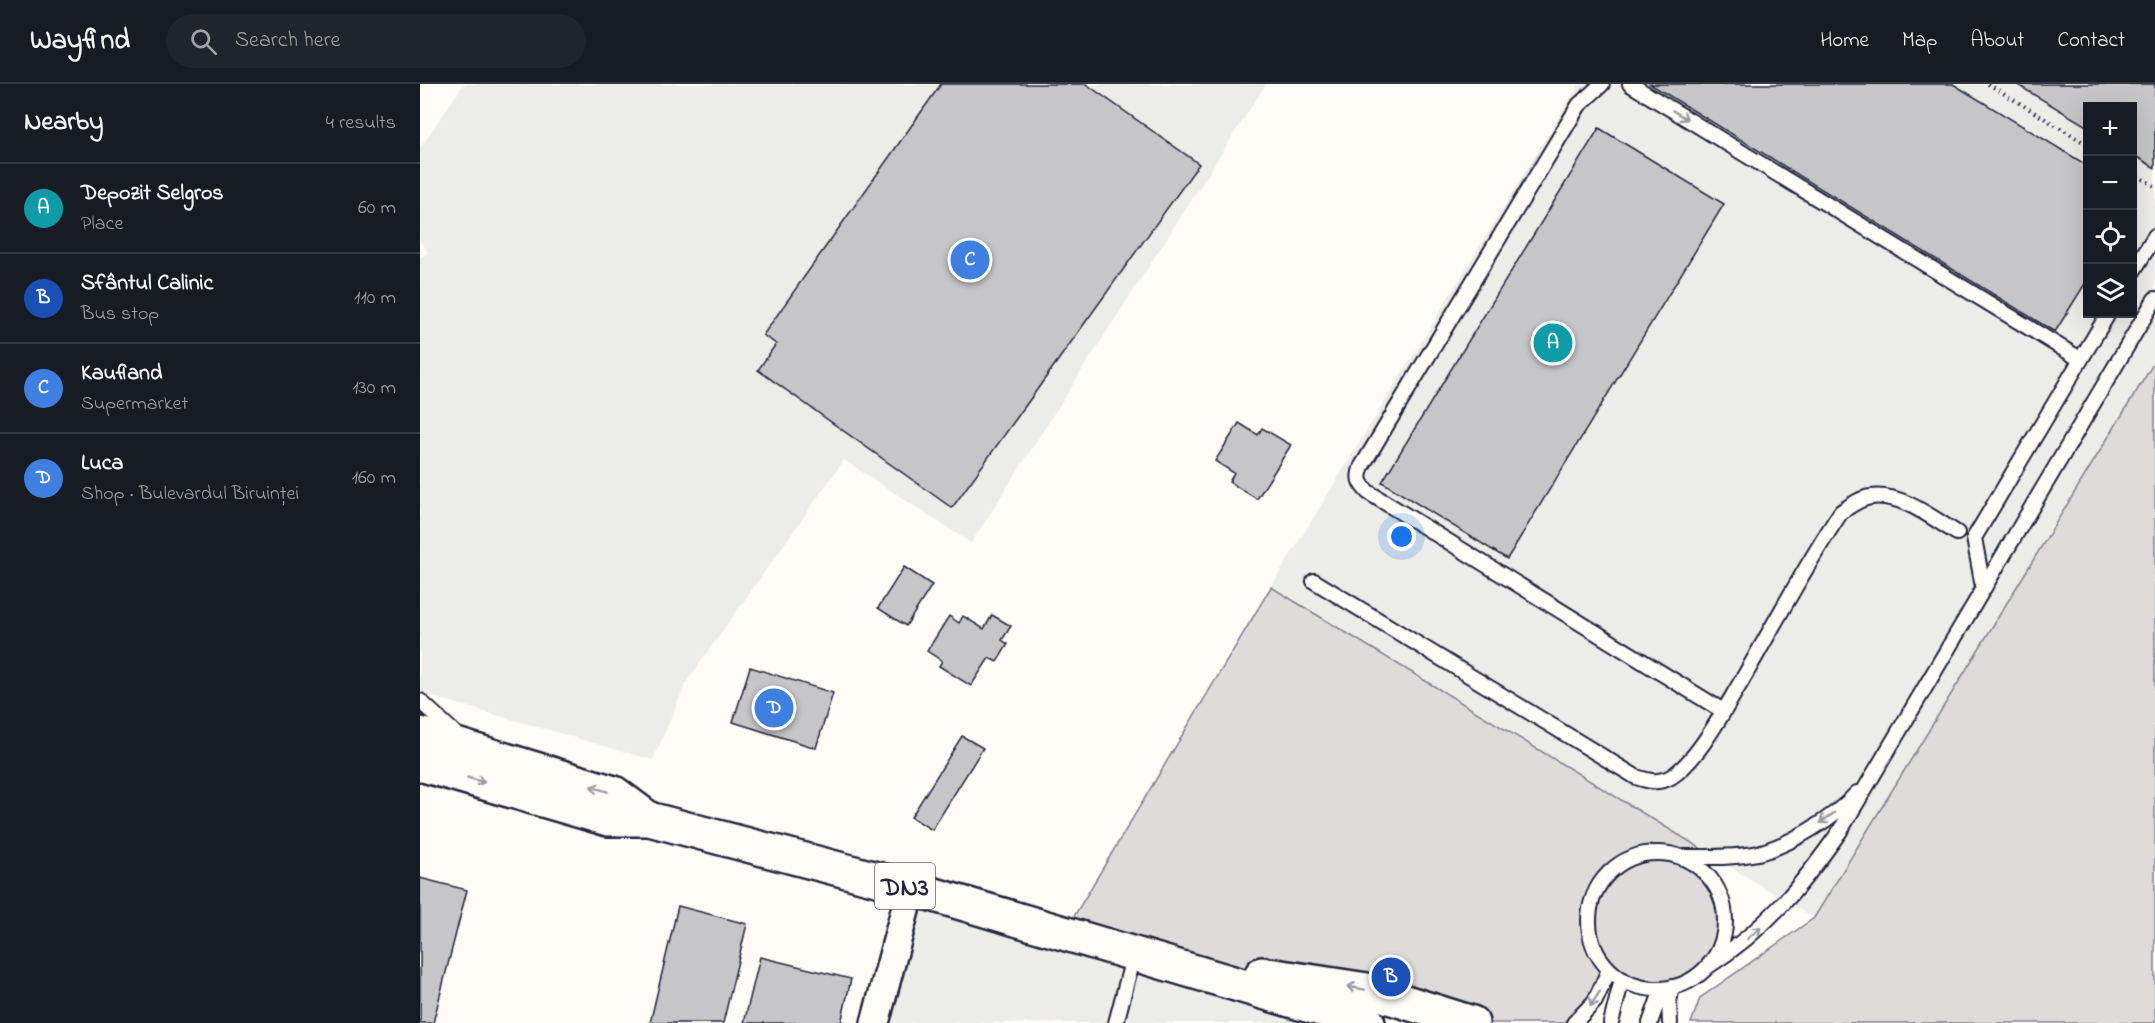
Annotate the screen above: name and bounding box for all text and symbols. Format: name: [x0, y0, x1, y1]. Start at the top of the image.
search box: [166, 14, 586, 68]
text: Wayfind: [30, 21, 130, 62]
icon: search: [187, 25, 220, 58]
text: Search here: [235, 25, 340, 57]
text: Home: [1820, 26, 1869, 56]
text: Map: [1902, 26, 1937, 56]
text: About: [1970, 26, 2024, 56]
text: Contact: [2057, 26, 2125, 56]
map controls: [2083, 102, 2137, 318]
button: +: [2083, 102, 2137, 156]
text: Nearby: [24, 104, 103, 142]
text: 4 results: [326, 109, 396, 138]
one-way arrow: [1671, 109, 1688, 121]
button: −: [2083, 156, 2137, 210]
text: Depozit Selgros: [81, 178, 224, 210]
text: A: [37, 194, 50, 223]
text: 60 m: [358, 194, 396, 223]
text: Place: [81, 210, 123, 239]
button: locate: [2083, 210, 2137, 264]
pin: C: [950, 238, 990, 282]
button: layers: [2083, 264, 2137, 318]
text: Sfântul Calinic: [81, 268, 213, 300]
text: B: [37, 284, 50, 313]
text: 110 m: [354, 284, 396, 313]
text: Bus stop: [81, 300, 159, 329]
pin: A: [1534, 320, 1572, 366]
text: Kaufland: [81, 358, 162, 390]
text: C: [38, 374, 49, 403]
text: 130 m: [352, 374, 396, 403]
text: Supermarket: [81, 390, 188, 419]
text: Luca: [81, 448, 123, 480]
text: D: [36, 464, 51, 493]
text: 160 m: [352, 464, 396, 493]
text: Shop · Bulevardul Biruinței: [81, 480, 299, 509]
your location: [1387, 522, 1416, 551]
pin: D: [754, 686, 794, 730]
one-way arrow: [466, 775, 485, 786]
one-way arrow: [590, 783, 609, 794]
one-way arrow: [1819, 812, 1836, 824]
road number: DN3: [875, 863, 935, 909]
one-way arrow: [1746, 926, 1762, 939]
pin: B: [1372, 954, 1410, 1000]
one-way arrow: [1347, 983, 1366, 994]
one-way arrow: [1589, 990, 1602, 1007]

